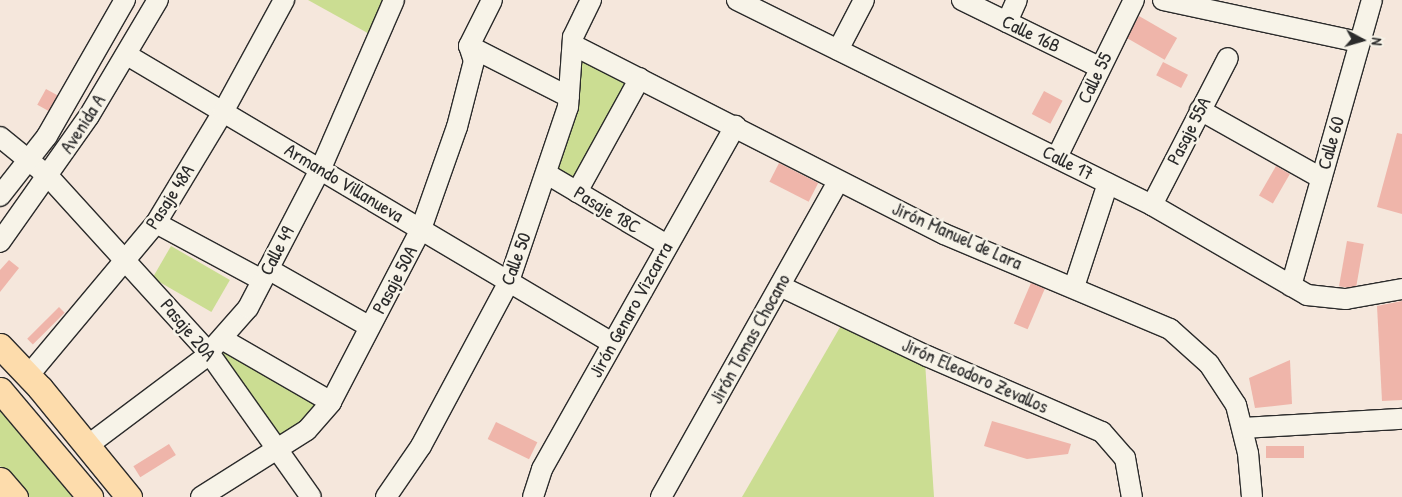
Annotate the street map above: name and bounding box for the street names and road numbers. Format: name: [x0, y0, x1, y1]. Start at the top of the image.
street label: Calle 16B: [998, 10, 1064, 58]
street label: Calle 55: [1073, 49, 1117, 107]
street label: Avenida A: [56, 90, 110, 158]
street label: Pasaje 55A: [1162, 93, 1216, 169]
street label: Calle 60: [1313, 114, 1349, 172]
street label: Armando Villanueva: [281, 139, 407, 227]
street label: Calle 17: [1039, 141, 1097, 185]
street label: Pasaje 48A: [141, 160, 199, 234]
street label: Pasaje 18C: [570, 181, 644, 239]
street label: Jirón Manuel de Lara: [889, 197, 1025, 275]
street label: Calle 49: [255, 223, 299, 279]
street label: Calle 50: [496, 229, 536, 289]
street label: Jirón Genaro Vizcarra: [584, 238, 678, 382]
street label: Pasaje 50A: [368, 242, 422, 318]
street label: Jirón Tomas Chocano: [705, 270, 795, 408]
street label: Pasaje 20A: [155, 294, 221, 366]
street label: Jirón Eleodoro Zevallos: [898, 334, 1052, 418]

